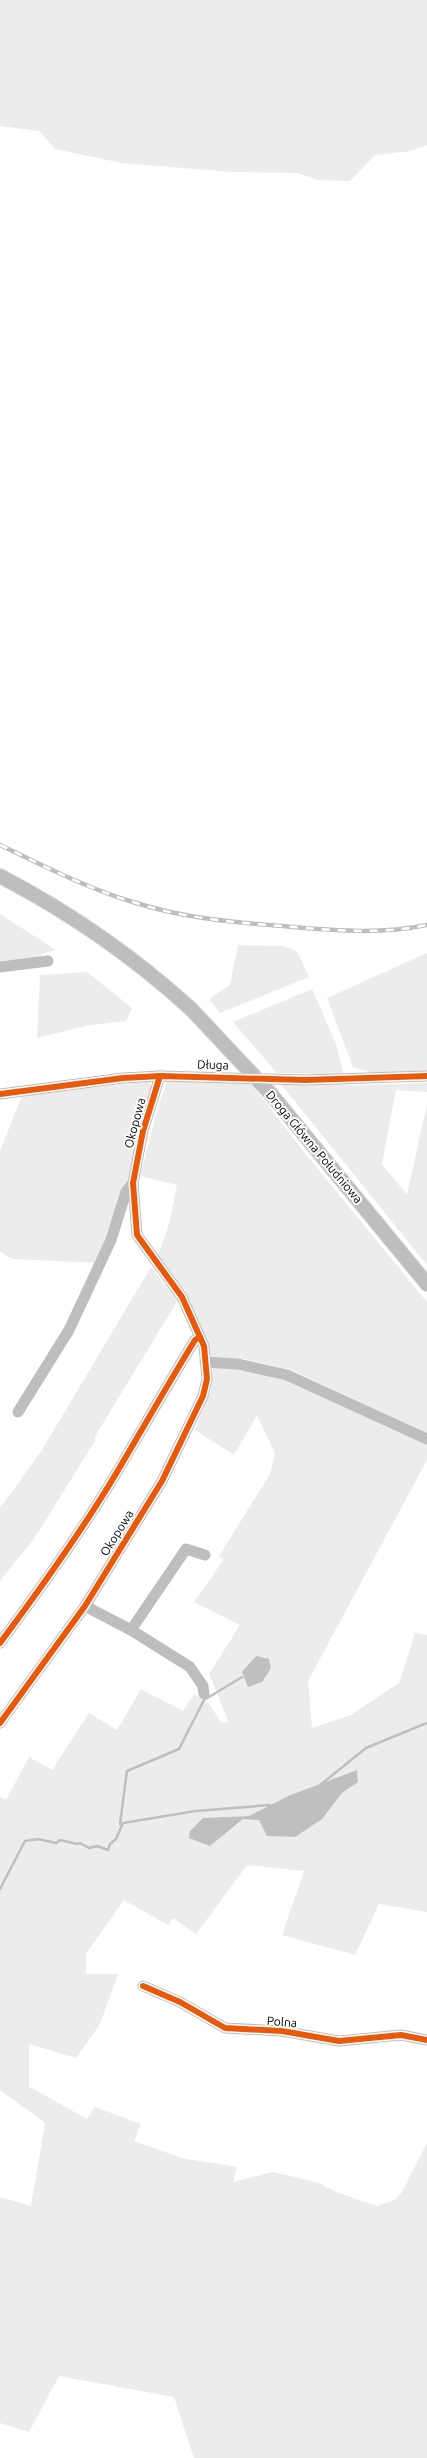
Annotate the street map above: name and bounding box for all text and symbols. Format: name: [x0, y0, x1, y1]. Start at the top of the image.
street label: Długa: [197, 1057, 229, 1072]
street label: Droga Główna Południowa: [264, 1088, 365, 1205]
street label: Okopowa: [122, 1096, 147, 1150]
street label: Okopowa: [97, 1507, 136, 1558]
street label: Polna: [266, 2014, 298, 2029]

